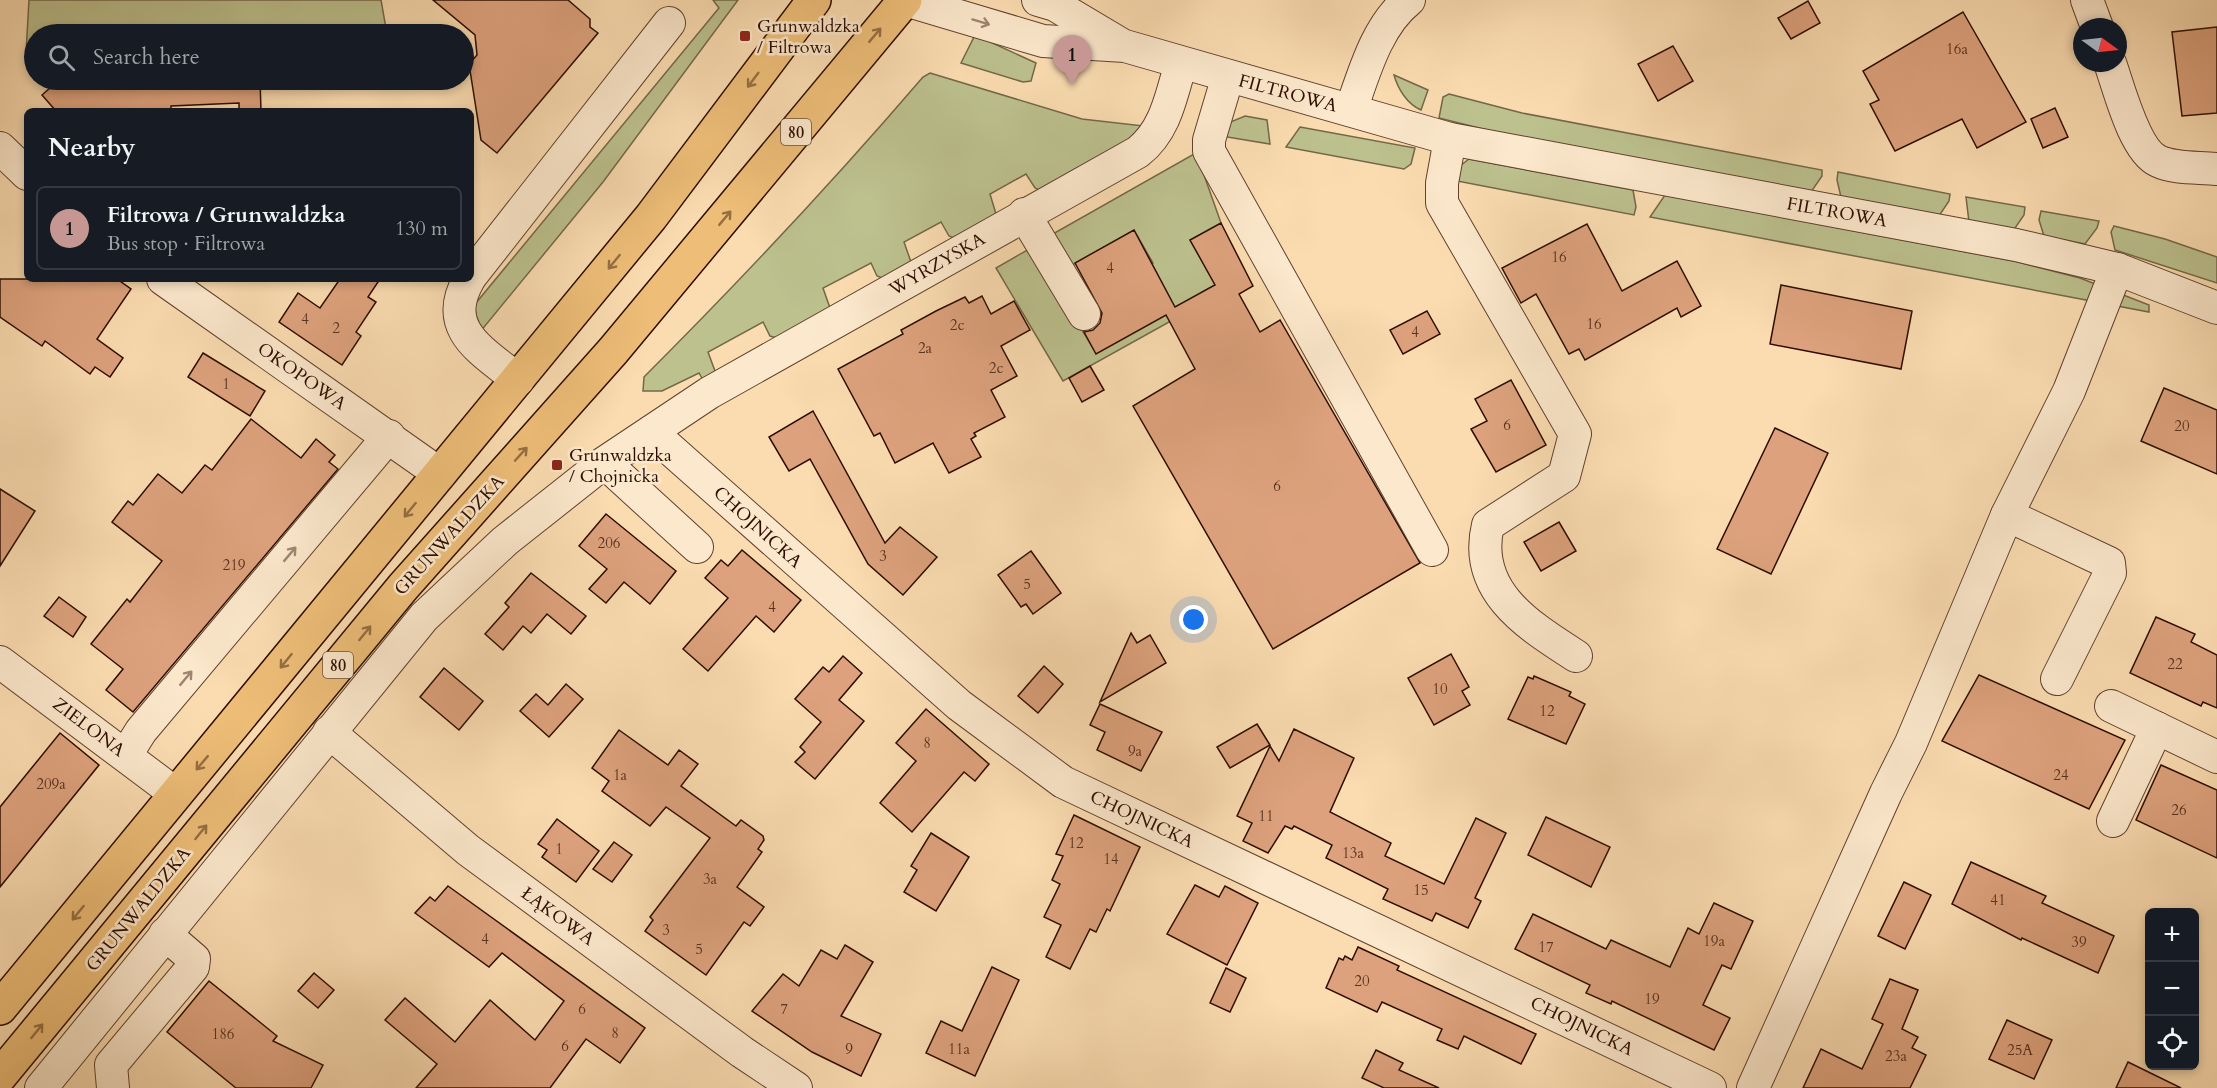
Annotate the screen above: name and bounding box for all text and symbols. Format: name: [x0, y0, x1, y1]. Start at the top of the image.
place label: Grunwaldzka / Filtrowa: [757, 14, 860, 60]
one-way arrow: [971, 17, 990, 28]
north arrow: [2073, 18, 2127, 72]
search box: [24, 24, 474, 90]
one-way arrow: [868, 28, 882, 43]
marker: Grunwaldzka / Filtrowa: [738, 29, 752, 43]
pin: 1: [1052, 36, 1092, 85]
house number: 16a: [1946, 39, 1968, 59]
icon: search: [45, 41, 78, 74]
text: Search here: [93, 42, 200, 72]
street label: FILTROWA: [1236, 68, 1340, 119]
one-way arrow: [747, 72, 760, 88]
road number: 80: [781, 119, 811, 145]
text: Nearby: [48, 130, 136, 165]
street label: FILTROWA: [1785, 191, 1889, 234]
text: Filtrowa / Grunwaldzka: [107, 200, 345, 230]
one-way arrow: [718, 210, 731, 226]
text: 1: [64, 215, 75, 242]
text: 130 m: [395, 215, 448, 242]
street label: WYRZYSKA: [884, 227, 990, 303]
text: Bus stop · Filtrowa: [107, 230, 265, 257]
house number: 16: [1551, 247, 1567, 267]
one-way arrow: [608, 254, 621, 270]
house number: 4: [1106, 258, 1114, 278]
house number: 4: [301, 309, 309, 329]
house number: 16: [1586, 314, 1602, 334]
house number: 2c: [950, 315, 964, 335]
house number: 2: [332, 318, 340, 338]
house number: 4: [1411, 322, 1419, 342]
street label: OKOPOWA: [252, 337, 351, 416]
house number: 2a: [918, 338, 933, 358]
house number: 2c: [989, 358, 1003, 378]
house number: 1: [222, 374, 230, 394]
house number: 6: [1503, 415, 1511, 435]
house number: 20: [2174, 416, 2190, 436]
place label: Grunwaldzka / Chojnicka: [569, 443, 672, 489]
one-way arrow: [514, 447, 528, 462]
marker: Grunwaldzka / Chojnicka: [550, 458, 564, 472]
street label: GRUNWALDZKA: [389, 470, 510, 601]
house number: 6: [1273, 476, 1281, 496]
street label: CHOJNICKA: [708, 481, 808, 574]
one-way arrow: [403, 502, 417, 517]
house number: 206: [597, 533, 621, 553]
house number: 3: [879, 546, 887, 566]
one-way arrow: [283, 547, 297, 562]
house number: 219: [222, 555, 246, 575]
house number: 5: [1023, 574, 1031, 594]
house number: 4: [768, 597, 776, 617]
your location: [1179, 605, 1208, 634]
one-way arrow: [358, 626, 372, 641]
road number: 80: [323, 652, 353, 678]
one-way arrow: [280, 653, 293, 669]
house number: 22: [2167, 654, 2183, 674]
one-way arrow: [179, 671, 193, 686]
house number: 10: [1432, 679, 1448, 699]
street label: ZIELONA: [47, 692, 130, 763]
house number: 12: [1539, 701, 1555, 721]
house number: 8: [923, 733, 931, 753]
house number: 9a: [1128, 741, 1143, 761]
one-way arrow: [195, 755, 209, 770]
house number: 1a: [613, 765, 628, 785]
house number: 24: [2053, 765, 2069, 785]
house number: 209a: [36, 774, 66, 794]
street label: CHOJNICKA: [1086, 784, 1198, 855]
house number: 26: [2171, 800, 2187, 820]
house number: 11: [1258, 806, 1274, 826]
one-way arrow: [194, 825, 208, 840]
house number: 12: [1068, 833, 1084, 853]
house number: 1: [555, 839, 563, 859]
street label: GRUNWALDZKA: [80, 841, 197, 977]
house number: 13a: [1342, 843, 1364, 863]
house number: 14: [1103, 849, 1119, 869]
house number: 3a: [703, 869, 718, 889]
house number: 15: [1413, 880, 1429, 900]
street label: ŁĄKOWA: [516, 881, 600, 952]
house number: 41: [1990, 890, 2006, 910]
one-way arrow: [71, 905, 85, 920]
map controls: [2145, 908, 2199, 1070]
button: +: [2145, 908, 2199, 962]
house number: 3: [662, 920, 670, 940]
house number: 4: [481, 929, 489, 949]
house number: 19a: [1703, 931, 1725, 951]
house number: 39: [2071, 932, 2087, 952]
house number: 17: [1538, 937, 1554, 957]
house number: 5: [695, 939, 703, 959]
button: −: [2145, 962, 2199, 1016]
house number: 20: [1354, 971, 1370, 991]
house number: 19: [1644, 989, 1660, 1009]
street label: CHOJNICKA: [1526, 991, 1638, 1062]
house number: 6: [578, 999, 586, 1019]
house number: 7: [780, 999, 788, 1019]
button: locate: [2145, 1016, 2199, 1070]
house number: 8: [611, 1023, 619, 1043]
one-way arrow: [30, 1024, 44, 1039]
house number: 186: [211, 1024, 235, 1044]
house number: 6: [561, 1036, 569, 1056]
house number: 9: [845, 1039, 853, 1059]
house number: 11a: [948, 1039, 970, 1059]
house number: 25A: [2007, 1040, 2033, 1060]
house number: 23a: [1885, 1046, 1907, 1066]

